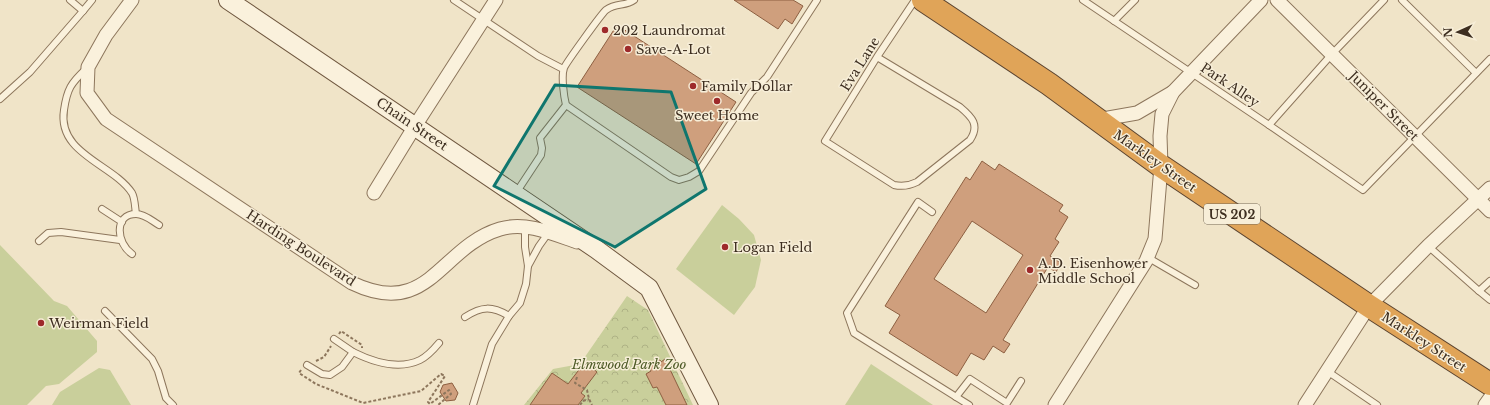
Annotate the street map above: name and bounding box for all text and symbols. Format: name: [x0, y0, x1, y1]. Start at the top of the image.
north arrow: [1438, 12, 1478, 52]
place label: 202 Laundromat: [613, 22, 726, 39]
marker: 202 Laundromat: [600, 25, 610, 35]
text: N: [1441, 26, 1455, 38]
street label: Eva Lane: [837, 34, 883, 94]
place label: Save-A-Lot: [636, 41, 711, 58]
marker: Save-A-Lot: [623, 44, 633, 54]
street label: Park Alley: [1197, 59, 1263, 111]
street label: Juniper Street: [1344, 66, 1423, 145]
place label: Family Dollar: [701, 78, 793, 95]
marker: Family Dollar: [688, 81, 698, 91]
street label: Chain Street: [373, 94, 451, 154]
marker: Sweet Home: [712, 96, 722, 106]
place label: Sweet Home: [675, 107, 759, 124]
street label: Markley Street: [1110, 126, 1200, 196]
road number: US 202: [1204, 204, 1260, 224]
street label: Harding Boulevard: [243, 206, 359, 290]
place label: Logan Field: [733, 239, 812, 256]
marker: Logan Field: [720, 242, 730, 252]
place label: A.D. Eisenhower Middle School: [1037, 255, 1149, 287]
marker: A.D. Eisenhower Middle School: [1025, 265, 1035, 275]
street label: Markley Street: [1378, 308, 1470, 376]
place label: Weirman Field: [48, 315, 149, 332]
marker: Weirman Field: [36, 318, 46, 328]
park label: Elmwood Park Zoo: [571, 356, 686, 373]

